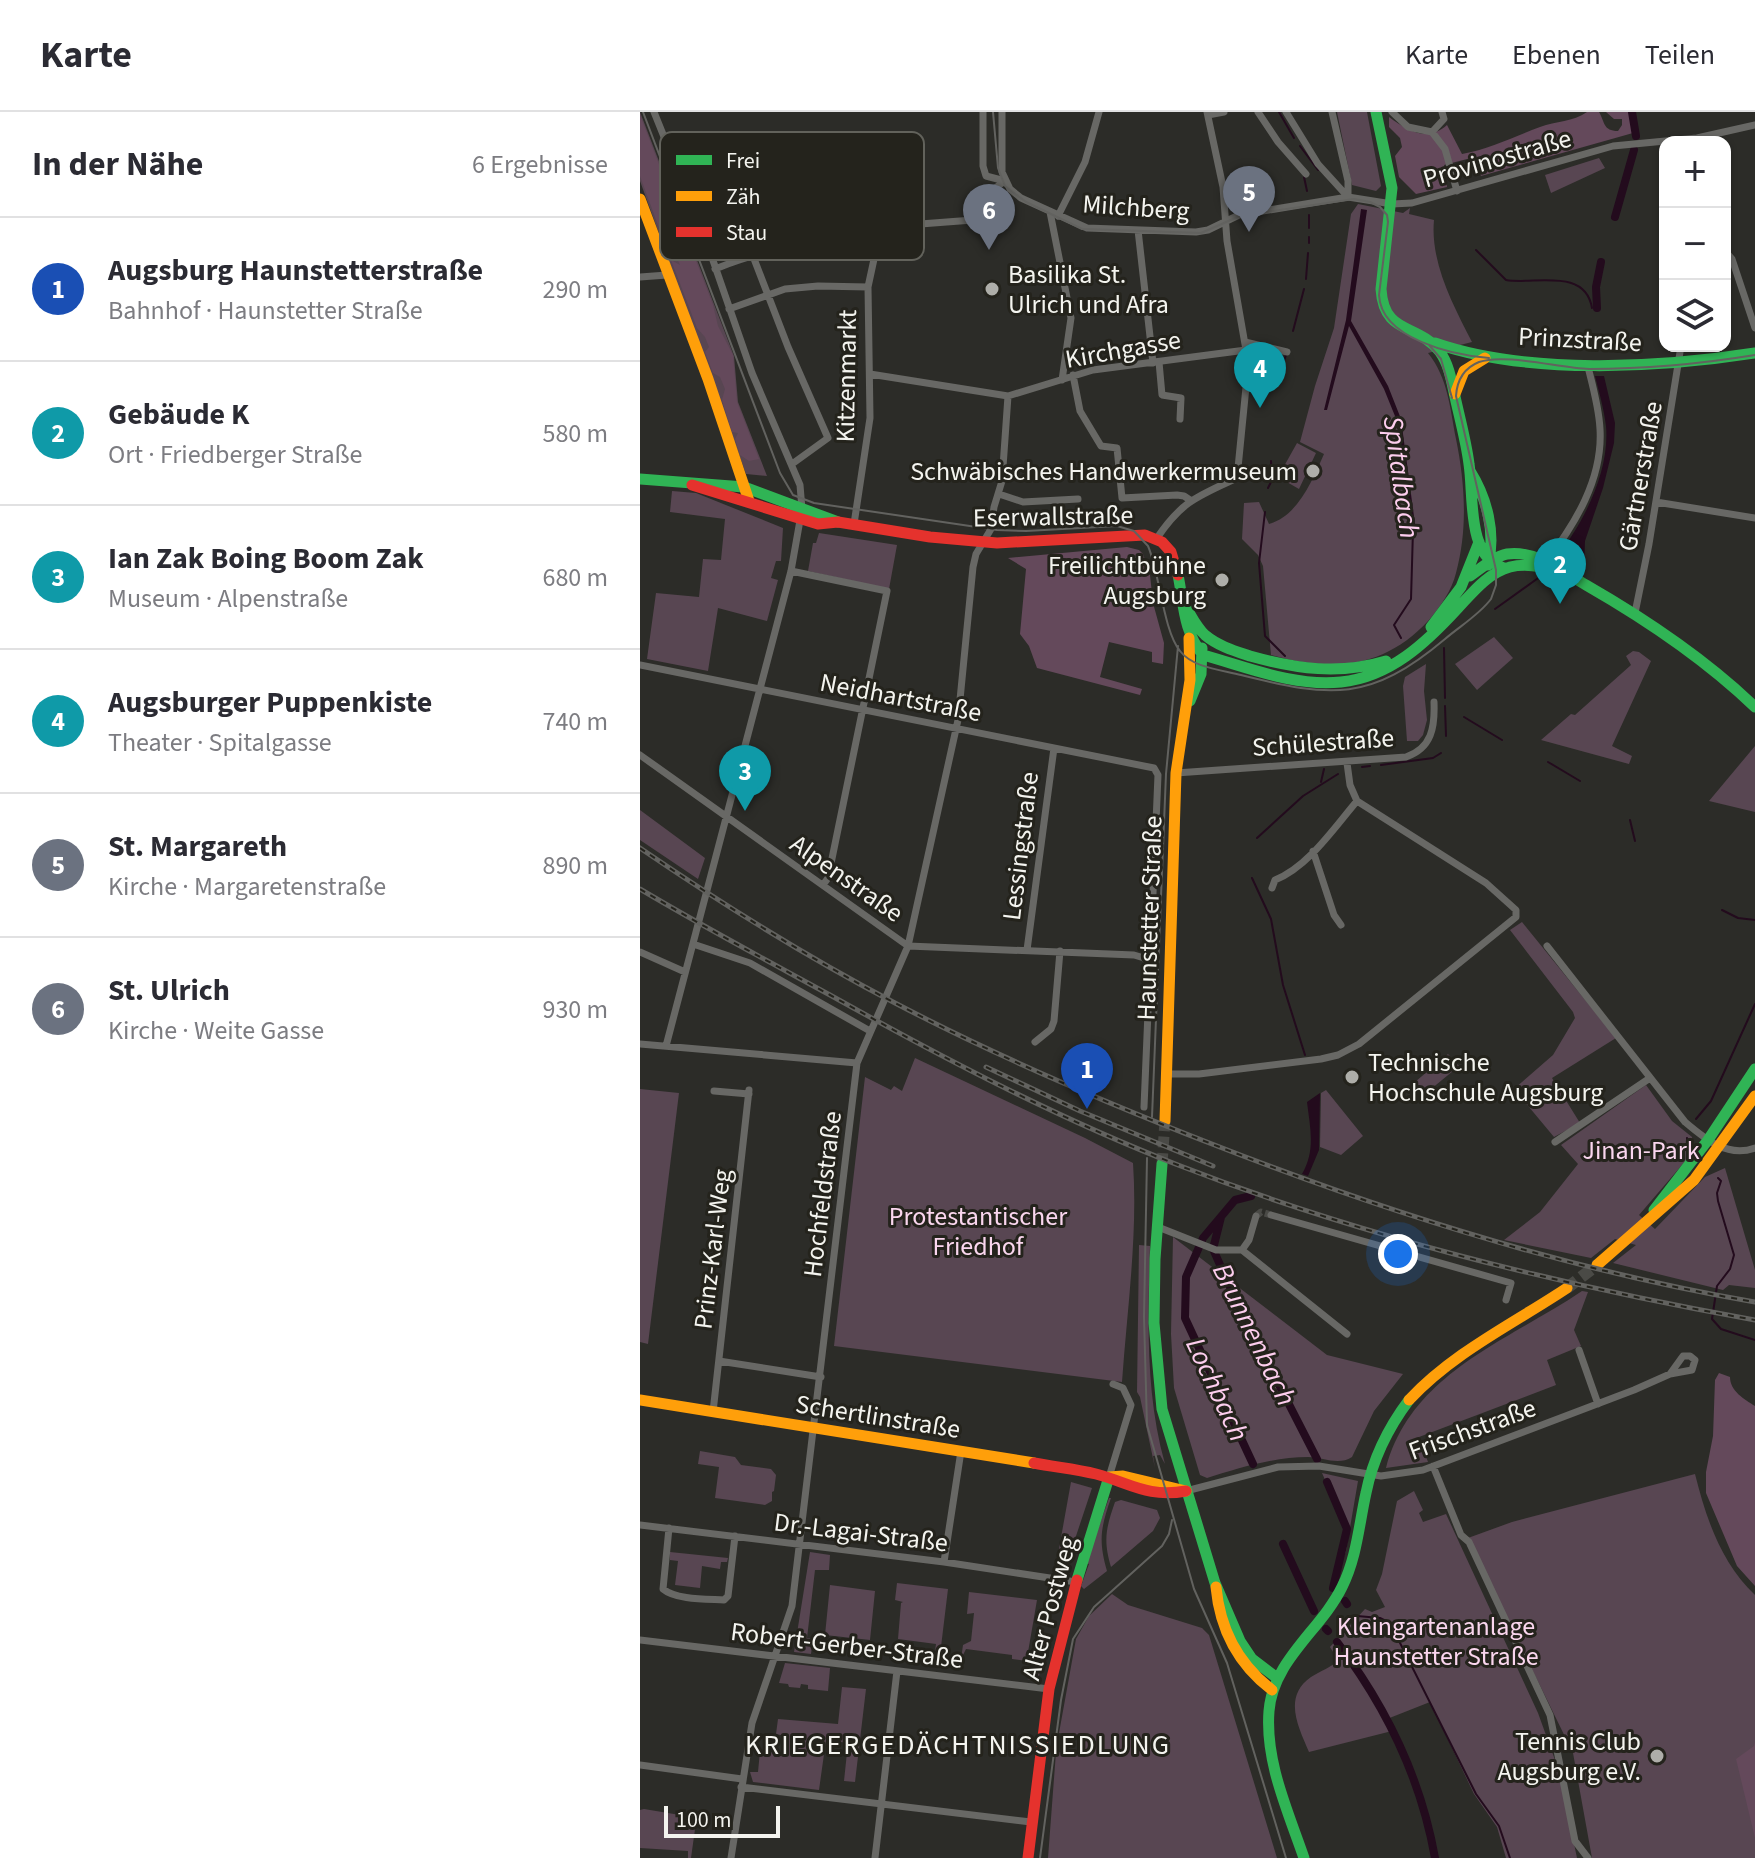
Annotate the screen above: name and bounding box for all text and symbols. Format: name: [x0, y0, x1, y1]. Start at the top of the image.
text: Karte: [40, 28, 132, 82]
text: Karte: [1405, 35, 1468, 75]
text: Ebenen: [1512, 35, 1601, 75]
text: Teilen: [1645, 35, 1715, 75]
street label: Provinostraße: [1419, 120, 1576, 197]
legend: [660, 132, 924, 260]
map controls: [1659, 136, 1731, 352]
button: +: [1659, 136, 1731, 208]
text: In der Nähe: [32, 140, 203, 189]
text: Frei: [726, 145, 760, 177]
text: 6 Ergebnisse: [472, 146, 608, 183]
pin: 5: [1223, 166, 1275, 232]
text: Zäh: [726, 181, 761, 213]
pin: 6: [963, 184, 1015, 250]
street label: Milchberg: [1081, 185, 1191, 230]
button: −: [1659, 208, 1731, 280]
text: Stau: [726, 217, 767, 249]
text: Augsburg Haunstetterstraße: [108, 249, 483, 292]
place label: Basilika St. Ulrich und Afra: [1008, 256, 1169, 323]
text: 1: [51, 271, 65, 308]
text: 290 m: [542, 271, 608, 308]
marker: Basilika St. Ulrich und Afra: [983, 280, 1001, 298]
button: layers: [1659, 280, 1731, 352]
text: Bahnhof · Haunstetter Straße: [108, 292, 423, 329]
street label: Kitzenmarkt: [827, 309, 866, 443]
street label: Prinzstraße: [1517, 318, 1643, 361]
street label: Kirchgasse: [1062, 321, 1184, 378]
pin: 4: [1234, 342, 1286, 408]
text: Gebäude K: [108, 393, 250, 436]
street label: Gärtnerstraße: [1609, 398, 1672, 554]
water label: Spitalbach: [1373, 413, 1429, 541]
text: 2: [51, 415, 65, 452]
text: 580 m: [542, 415, 608, 452]
text: Ort · Friedberger Straße: [108, 436, 362, 473]
place label: Schwäbisches Handwerkermuseum: [910, 453, 1297, 490]
marker: Schwäbisches Handwerkermuseum: [1304, 462, 1322, 480]
street label: Eserwallstraße: [973, 497, 1133, 536]
text: Ian Zak Boing Boom Zak: [108, 537, 424, 580]
pin: 2: [1534, 538, 1586, 604]
place label: Freilichtbühne Augsburg: [1048, 547, 1206, 614]
text: 3: [51, 559, 65, 596]
text: 680 m: [542, 559, 608, 596]
marker: Freilichtbühne Augsburg: [1213, 571, 1231, 589]
text: Museum · Alpenstraße: [108, 580, 348, 617]
street label: Neidhartstraße: [817, 664, 985, 731]
text: Augsburger Puppenkiste: [108, 681, 432, 724]
text: 4: [51, 703, 65, 740]
text: 740 m: [542, 703, 608, 740]
street label: Schülestraße: [1251, 719, 1395, 766]
text: Theater · Spitalgasse: [108, 724, 332, 761]
pin: 3: [719, 745, 771, 811]
street label: Lessingstraße: [993, 770, 1048, 922]
street label: Haunstetter Straße: [1127, 815, 1172, 1021]
text: St. Margareth: [108, 825, 287, 868]
street label: Alpenstraße: [783, 826, 911, 931]
text: 5: [51, 847, 65, 884]
text: 890 m: [542, 847, 608, 884]
text: Kirche · Margaretenstraße: [108, 868, 386, 905]
text: St. Ulrich: [108, 969, 230, 1012]
text: 6: [51, 991, 65, 1028]
text: 930 m: [542, 991, 608, 1028]
text: Kirche · Weite Gasse: [108, 1012, 324, 1049]
pin: 1: [1061, 1043, 1113, 1109]
place label: Technische Hochschule Augsburg: [1368, 1044, 1603, 1111]
marker: Technische Hochschule Augsburg: [1343, 1068, 1361, 1086]
street label: Hochfeldstraße: [794, 1109, 851, 1279]
park label: Jinan-Park: [1582, 1132, 1700, 1169]
street label: Prinz-Karl-Weg: [684, 1167, 741, 1331]
park label: Protestantischer Friedhof: [889, 1198, 1068, 1265]
your location: [1378, 1234, 1418, 1274]
water label: Brunnenbach: [1202, 1256, 1306, 1413]
water label: Lochbach: [1176, 1331, 1259, 1448]
street label: Schertlinstraße: [793, 1385, 963, 1448]
street label: Frischstraße: [1403, 1389, 1541, 1470]
street label: Dr.-Lagai-Straße: [772, 1503, 950, 1562]
street label: Alter Postweg: [1012, 1532, 1086, 1684]
park label: Kleingartenanlage Haunstetter Straße: [1333, 1608, 1539, 1675]
street label: Robert-Gerber-Straße: [729, 1613, 965, 1678]
place label: Tennis Club Augsburg e.V.: [1497, 1723, 1641, 1790]
district label: KRIEGERGEDÄCHTNISSIEDLUNG: [745, 1725, 1171, 1765]
marker: Tennis Club Augsburg e.V.: [1648, 1747, 1666, 1765]
scale bar: [664, 1802, 780, 1838]
text: 100 m: [676, 1804, 731, 1836]

